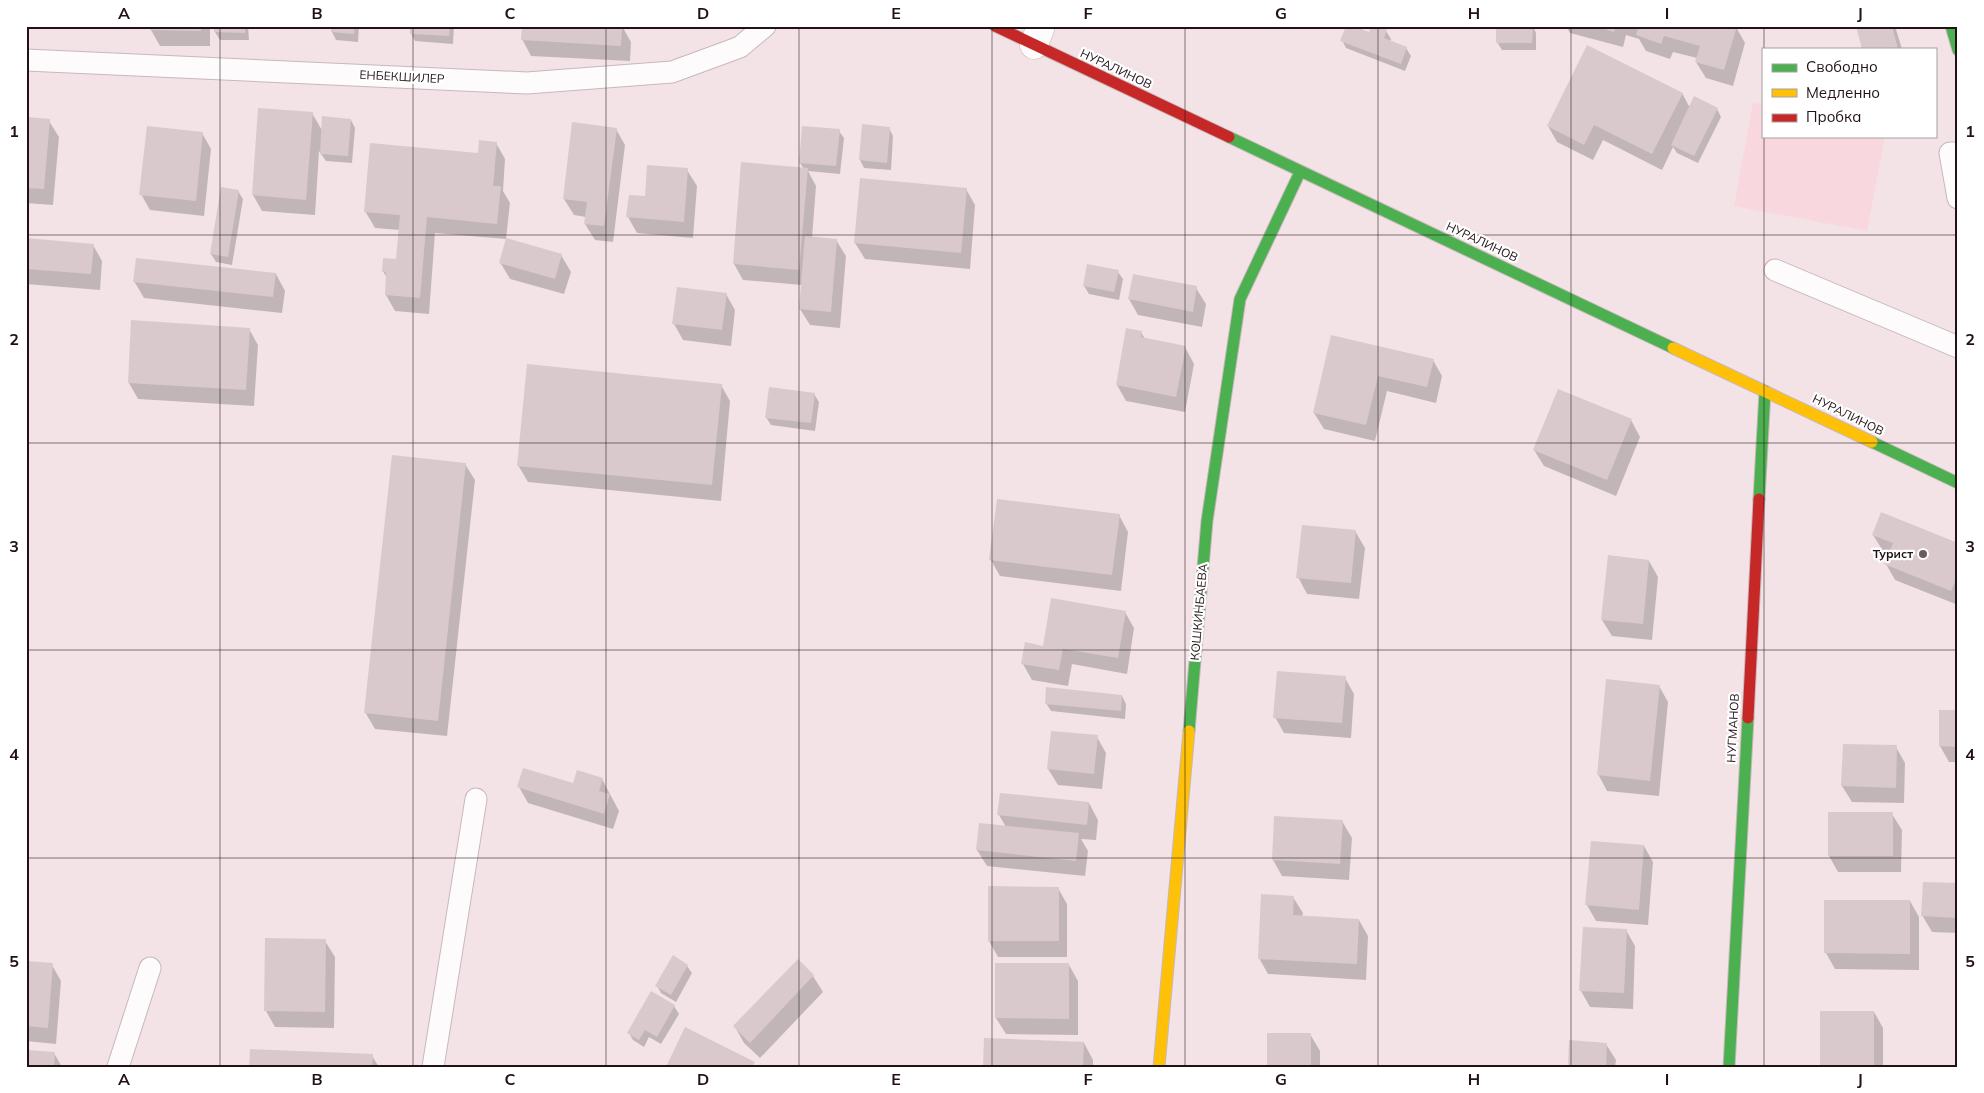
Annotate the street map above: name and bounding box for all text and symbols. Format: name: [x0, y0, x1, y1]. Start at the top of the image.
text: A: [118, 3, 130, 23]
text: B: [311, 3, 323, 23]
text: C: [505, 3, 516, 23]
text: D: [697, 3, 709, 23]
text: E: [891, 3, 901, 23]
text: F: [1083, 3, 1093, 23]
text: G: [1275, 3, 1287, 23]
text: H: [1468, 3, 1480, 23]
text: I: [1665, 3, 1669, 23]
text: J: [1857, 3, 1863, 23]
street label: НУРАЛИНОВ: [1078, 45, 1155, 92]
legend: [1762, 48, 1936, 138]
text: Свободно: [1806, 57, 1878, 76]
street label: ЕНБЕКШИЛЕР: [359, 67, 445, 86]
text: Медленно: [1806, 83, 1880, 102]
text: Пробка: [1806, 107, 1861, 126]
text: 1: [9, 121, 19, 141]
text: 1: [1965, 121, 1975, 141]
street label: НУРАЛИНОВ: [1444, 218, 1521, 265]
text: 2: [9, 329, 19, 349]
text: 2: [1965, 329, 1975, 349]
street label: НУРАЛИНОВ: [1810, 391, 1886, 438]
text: 3: [9, 536, 19, 556]
text: 3: [1965, 536, 1975, 556]
place label: Турист: [1873, 546, 1913, 561]
marker: Турист: [1917, 548, 1929, 560]
street label: КОШКИНБАЕВА: [1187, 563, 1210, 661]
street label: НУГМАНОВ: [1723, 693, 1742, 763]
text: 4: [9, 744, 19, 764]
text: 4: [1965, 744, 1975, 764]
text: 5: [9, 951, 19, 971]
text: 5: [1965, 951, 1975, 971]
text: A: [118, 1069, 130, 1089]
text: B: [311, 1069, 323, 1089]
text: C: [505, 1069, 516, 1089]
text: D: [697, 1069, 709, 1089]
text: E: [891, 1069, 901, 1089]
text: F: [1083, 1069, 1093, 1089]
text: G: [1275, 1069, 1287, 1089]
text: H: [1468, 1069, 1480, 1089]
text: I: [1665, 1069, 1669, 1089]
text: J: [1857, 1069, 1863, 1089]

